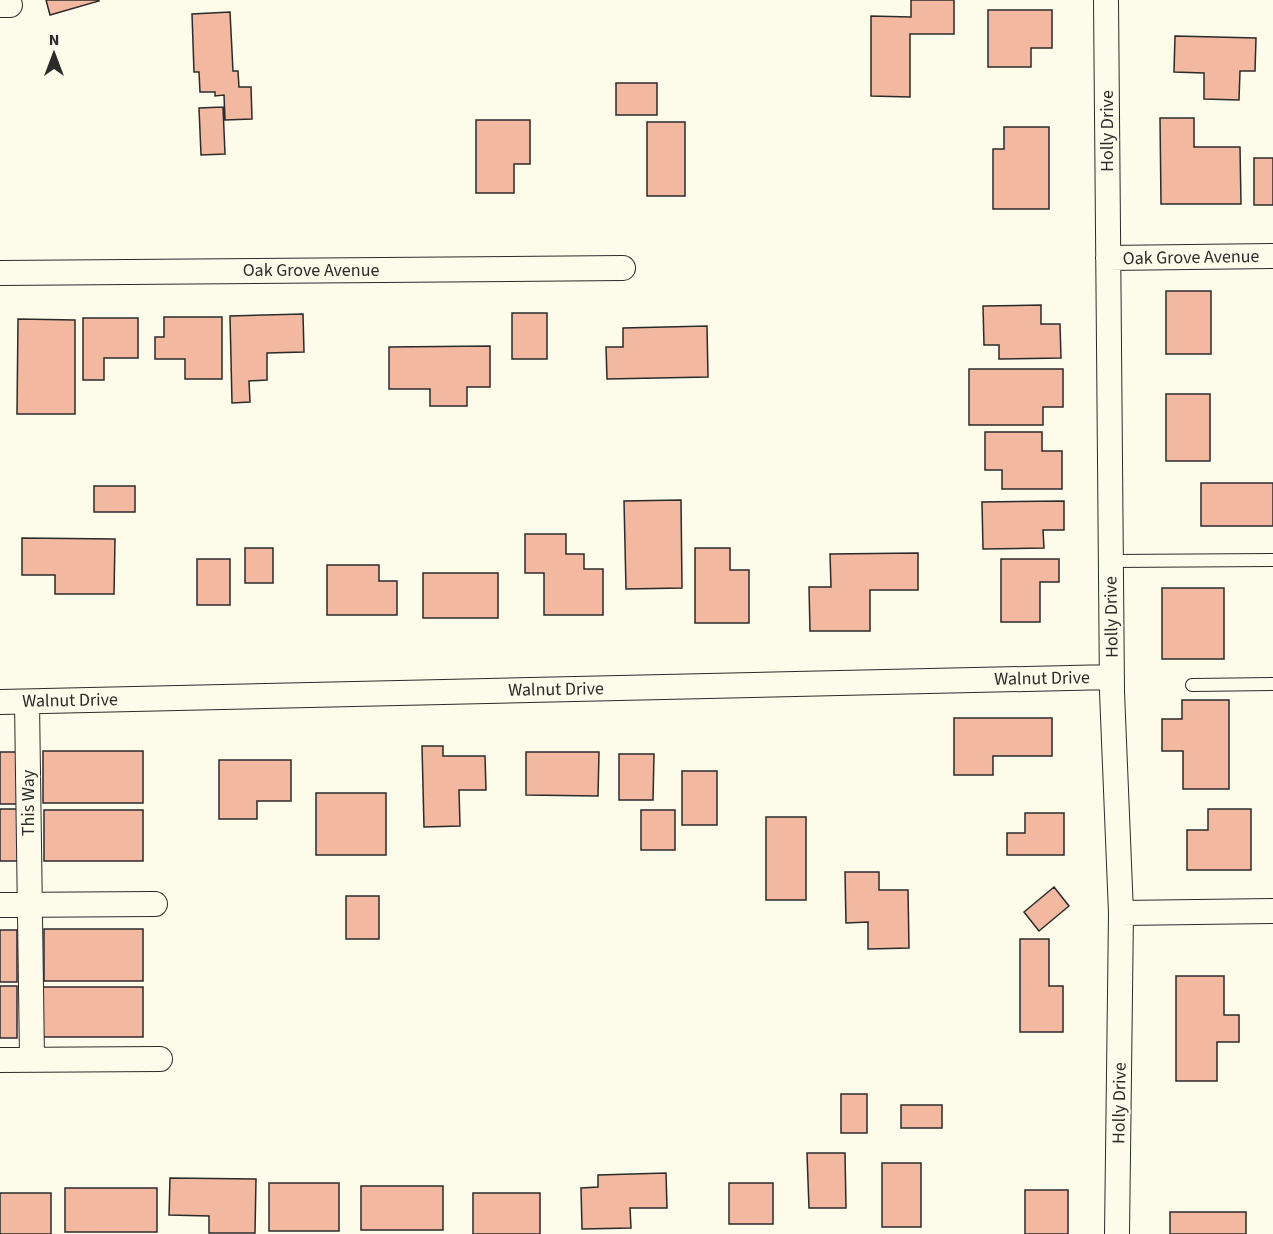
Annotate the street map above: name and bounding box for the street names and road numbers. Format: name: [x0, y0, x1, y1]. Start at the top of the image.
street label: Holly Drive: [1095, 90, 1120, 172]
street label: Oak Grove Avenue: [1122, 244, 1260, 271]
street label: Oak Grove Avenue: [243, 258, 379, 283]
street label: Holly Drive: [1098, 576, 1125, 658]
street label: Walnut Drive: [994, 665, 1090, 692]
street label: Walnut Drive: [508, 676, 604, 703]
street label: Walnut Drive: [22, 687, 118, 714]
street label: This Way: [16, 769, 41, 836]
street label: Holly Drive: [1106, 1062, 1133, 1144]

